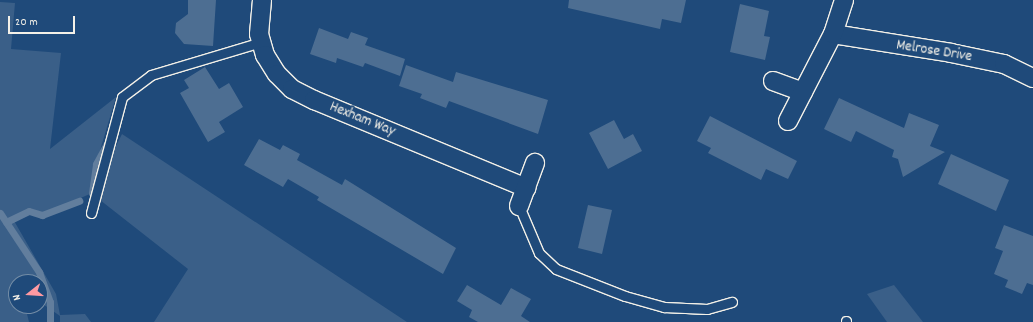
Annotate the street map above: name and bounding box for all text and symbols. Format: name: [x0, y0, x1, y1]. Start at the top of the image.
scale bar: [10, 8, 77, 34]
text: 20 m: [15, 14, 38, 31]
street label: Melrose Drive: [895, 37, 973, 67]
street label: Hexham Way: [327, 99, 397, 141]
north arrow: [8, 274, 48, 314]
text: N: [9, 292, 26, 302]

